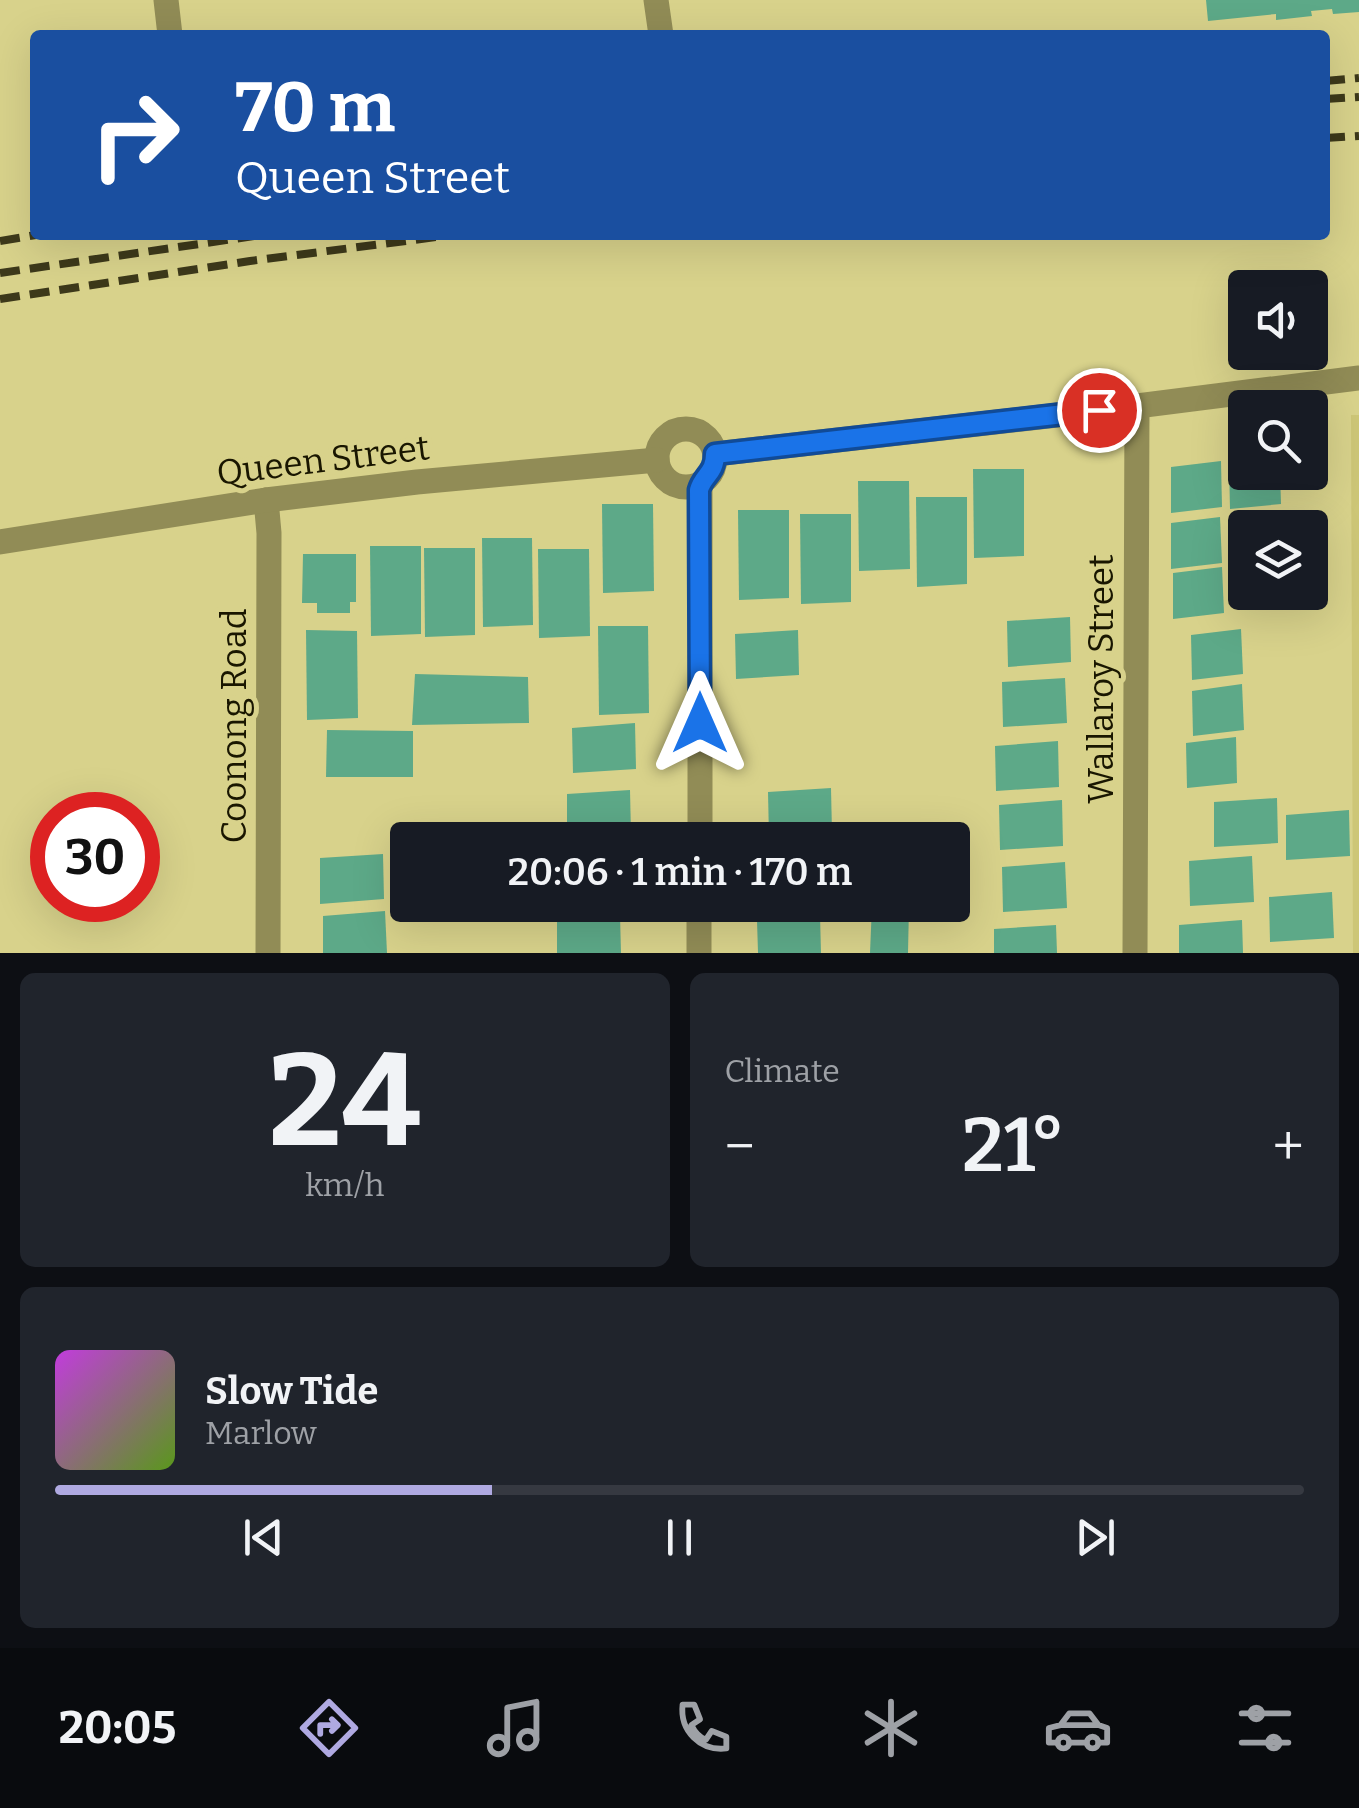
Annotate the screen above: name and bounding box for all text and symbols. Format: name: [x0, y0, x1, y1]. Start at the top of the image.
text: 70 m: [235, 66, 395, 150]
icon: right: [70, 70, 200, 200]
text: Queen Street: [235, 151, 510, 205]
map controls: [1228, 270, 1328, 610]
button: sound: [1228, 270, 1328, 370]
pin: [1057, 368, 1142, 453]
icon: arrive: [1072, 383, 1127, 438]
button: search: [1228, 390, 1328, 490]
street label: Queen Street: [214, 426, 432, 494]
button: layers: [1228, 510, 1328, 610]
street label: Wallaroy Street: [1080, 554, 1122, 804]
street label: Coonong Road: [213, 608, 255, 844]
position arrow: [648, 671, 752, 775]
speed limit sign: 30: [30, 792, 160, 922]
text: 20:06 · 1 min · 170 m: [508, 849, 852, 895]
text: 24: [269, 1023, 421, 1179]
text: Climate: [725, 1052, 840, 1090]
text: 21°: [962, 1101, 1065, 1191]
text: −: [725, 1114, 755, 1180]
text: +: [1273, 1114, 1304, 1180]
text: km/h: [305, 1166, 384, 1204]
text: Slow Tide: [205, 1368, 378, 1414]
text: Marlow: [205, 1414, 317, 1452]
icon: previous: [236, 1510, 291, 1565]
icon: pause: [652, 1510, 707, 1565]
icon: next: [1068, 1510, 1123, 1565]
icon: directions: [294, 1693, 364, 1763]
icon: music: [481, 1693, 551, 1763]
icon: phone: [668, 1693, 738, 1763]
icon: climate: [856, 1693, 926, 1763]
icon: car: [1043, 1693, 1113, 1763]
icon: filters: [1230, 1693, 1300, 1763]
text: 20:05: [59, 1701, 176, 1755]

